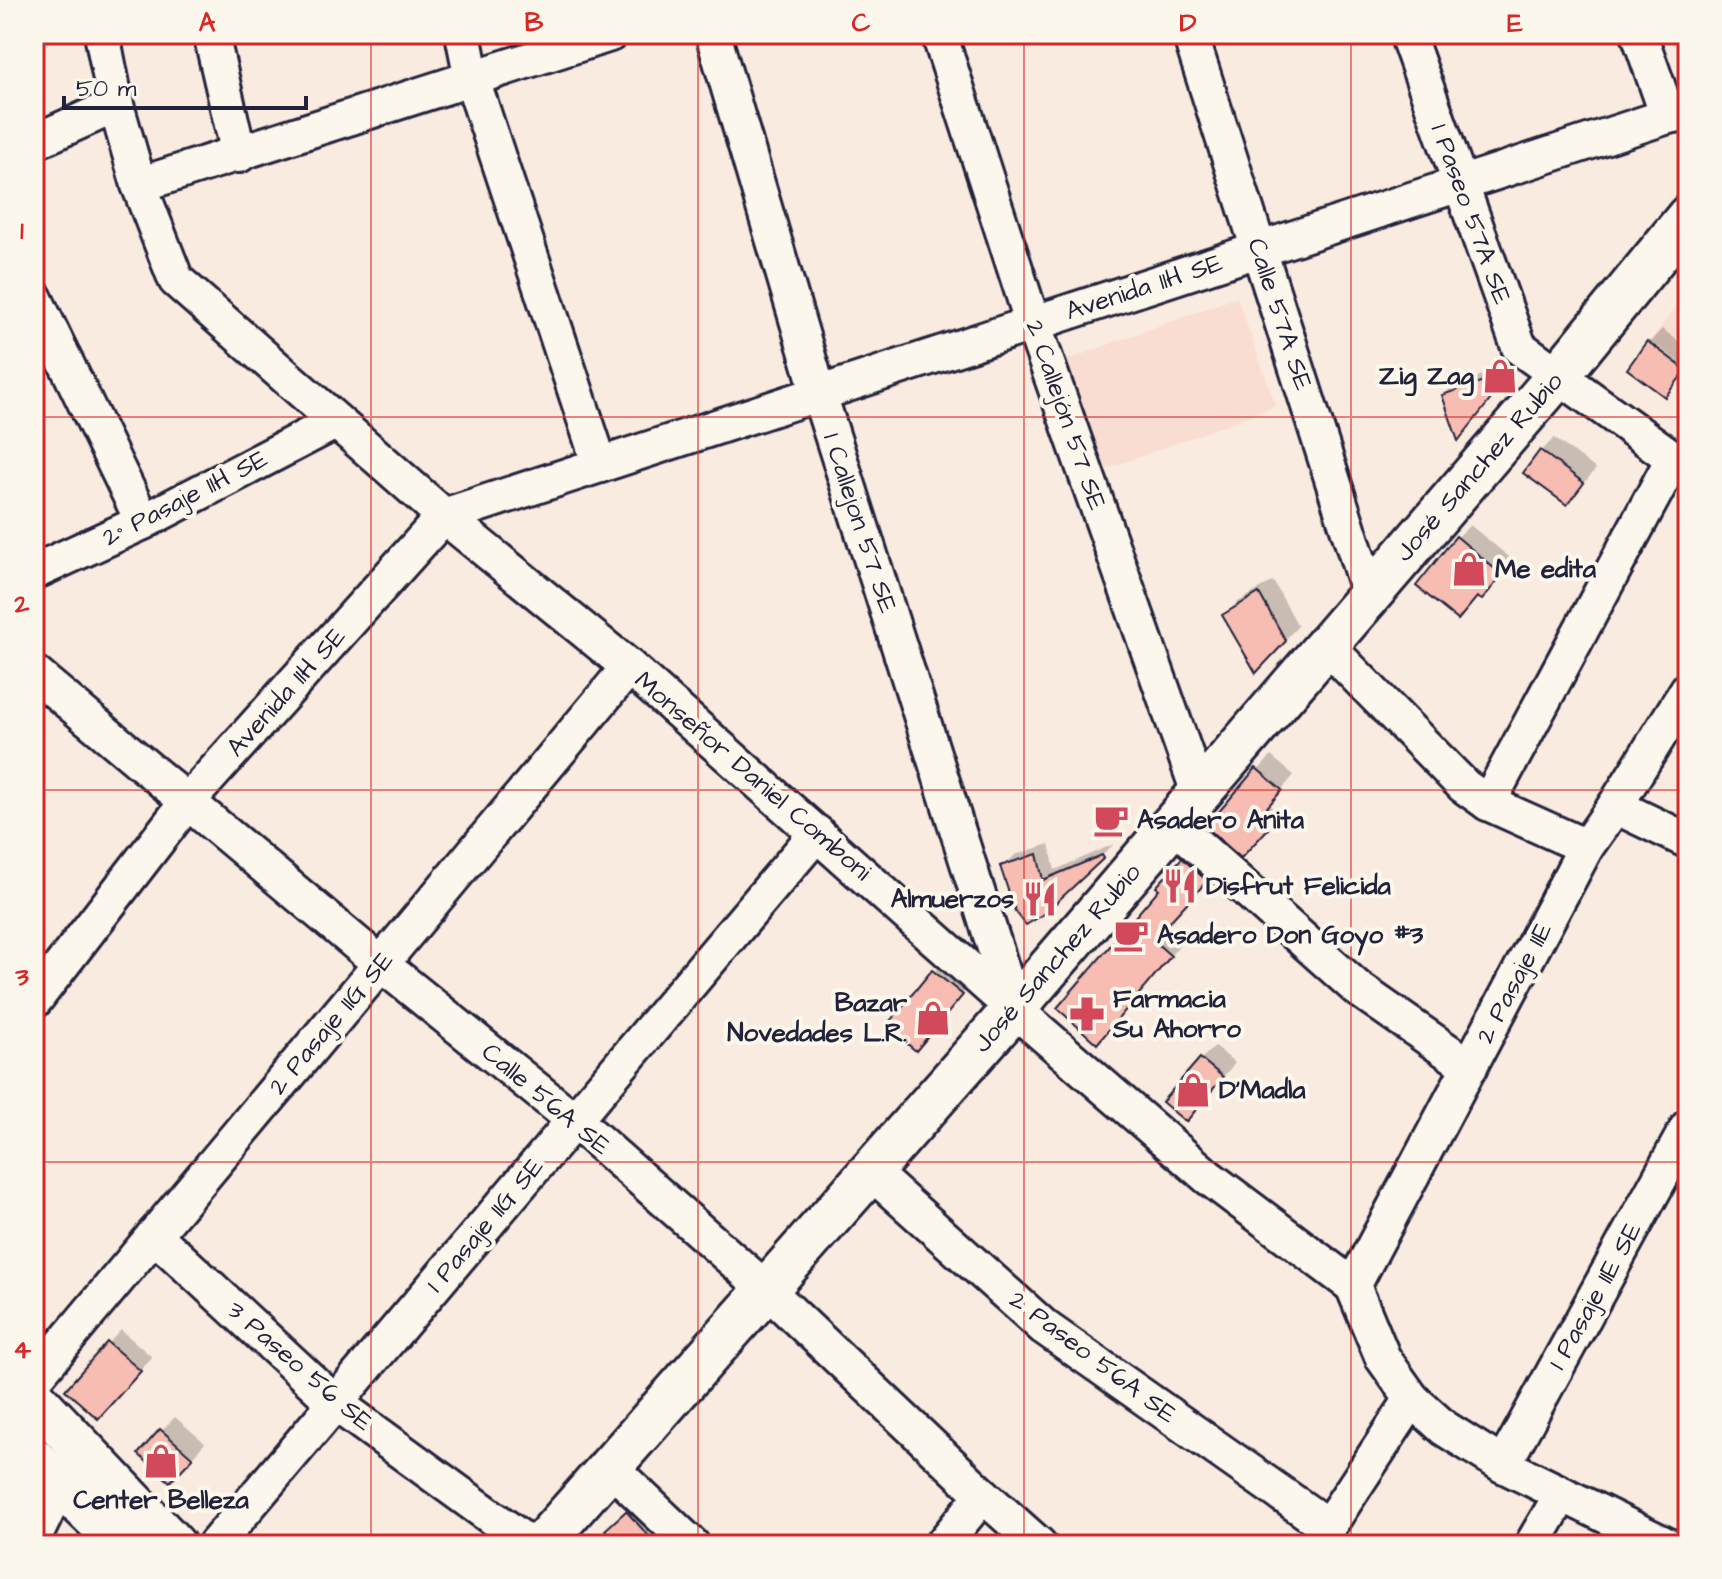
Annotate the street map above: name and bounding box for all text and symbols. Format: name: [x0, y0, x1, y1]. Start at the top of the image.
text: A: [199, 5, 216, 41]
text: B: [525, 5, 544, 41]
text: C: [852, 5, 871, 41]
text: D: [1180, 5, 1197, 41]
text: E: [1507, 5, 1523, 41]
scale bar: [64, 60, 306, 110]
text: 50 m: [76, 72, 137, 106]
street label: 1 Paseo 57A SE: [1422, 119, 1520, 309]
text: 1: [20, 213, 24, 249]
street label: Calle 57A SE: [1238, 233, 1322, 395]
street label: Avenida 11H SE: [1061, 245, 1227, 329]
street label: 2 Callejón 57 SE: [1017, 315, 1115, 515]
shop icon: Zig Zag: [1481, 357, 1519, 395]
place label: Zig Zag: [1379, 358, 1475, 397]
street label: José Sanchez Rubio: [1387, 364, 1572, 570]
street label: 1 Callejon 57 SE: [814, 428, 906, 618]
street label: 2° Pasaje 11H SE: [96, 441, 274, 555]
shop icon: Me edita: [1450, 550, 1488, 588]
place label: Me edita: [1495, 551, 1597, 587]
text: 2: [14, 586, 30, 622]
street label: Avenida 11H SE: [218, 619, 354, 765]
street label: Monseñor Daniel Comboni: [627, 663, 879, 889]
cafe icon: Asadero Anita: [1092, 801, 1130, 839]
place label: Asadero Anita: [1137, 802, 1305, 838]
street label: José Sanchez Rubio: [965, 855, 1150, 1061]
restaurant icon: Disfrut Felicida: [1161, 867, 1199, 905]
place label: Disfrut Felicida: [1206, 868, 1392, 904]
restaurant icon: Almuerzos: [1021, 880, 1059, 918]
place label: Almuerzos: [891, 881, 1014, 917]
cafe icon: Asadero Don Goyo #3: [1112, 916, 1150, 954]
street label: 2 Pasaje 11E: [1467, 916, 1561, 1050]
place label: Asadero Don Goyo #3: [1157, 917, 1424, 956]
street label: 2 Pasaje 11G SE: [260, 943, 402, 1103]
text: 3: [14, 959, 29, 995]
place label: Farmacia Su Ahorro: [1112, 981, 1241, 1047]
place label: Bazar Novedades L.R.: [727, 985, 908, 1051]
pharmacy icon: Farmacia Su Ahorro: [1068, 995, 1106, 1033]
shop icon: Bazar Novedades L.R.: [914, 999, 952, 1037]
street label: Calle 56A SE: [474, 1034, 618, 1164]
shop icon: D'Madla: [1174, 1071, 1212, 1109]
place label: D'Madla: [1219, 1072, 1306, 1108]
street label: 1 Pasaje 11G SE: [418, 1150, 552, 1300]
street label: 1 Pasaje 11E SE: [1540, 1216, 1650, 1376]
street label: 2 Paseo 56A SE: [1002, 1282, 1184, 1432]
street label: 3 Paseo 56 SE: [219, 1292, 381, 1440]
text: 4: [13, 1332, 31, 1368]
shop icon: Center Belleza: [142, 1442, 180, 1480]
place label: Center Belleza: [73, 1482, 250, 1518]

